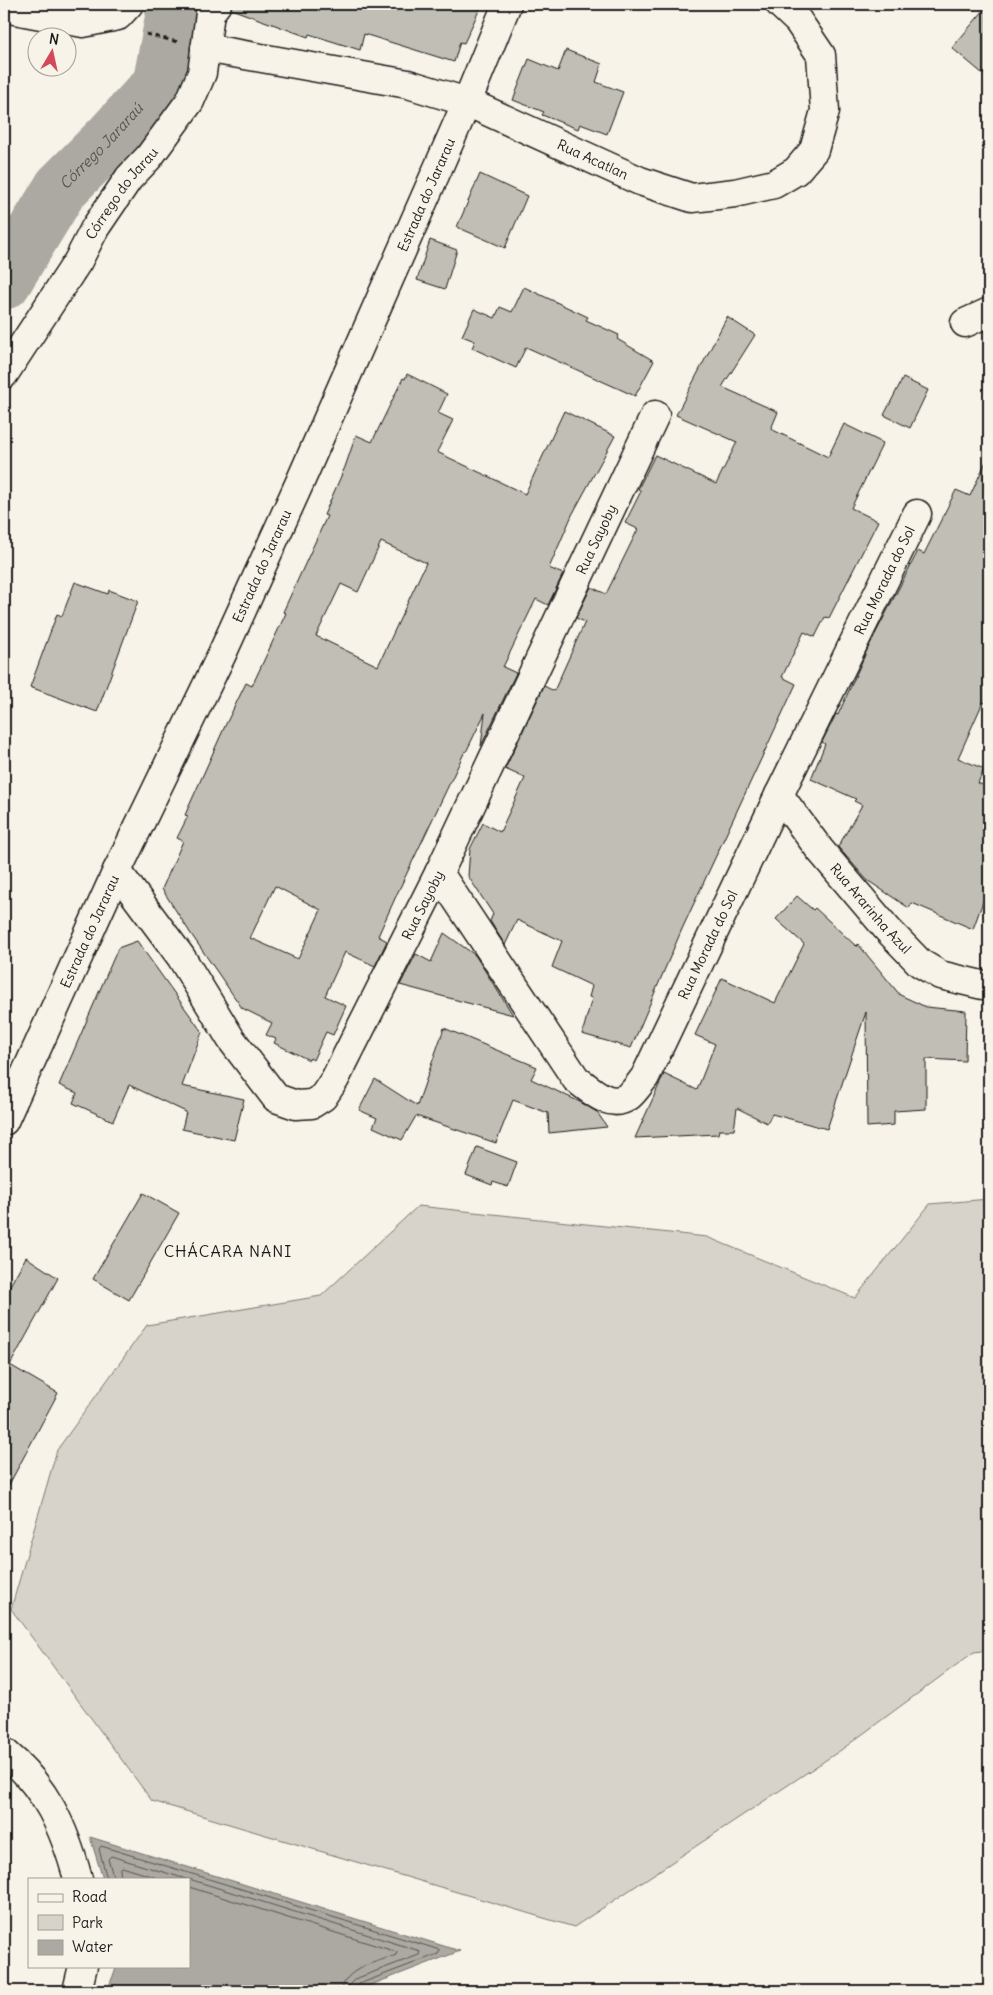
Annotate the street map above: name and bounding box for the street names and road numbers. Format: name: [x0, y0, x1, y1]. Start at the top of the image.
street label: Estrada do Jararau: [393, 135, 459, 254]
street label: Rua Acatlan: [554, 135, 631, 183]
street label: Córrego do Jarau: [82, 144, 162, 242]
street label: Rua Sayoby: [572, 501, 621, 577]
street label: Estrada do Jararau: [228, 507, 295, 625]
street label: Rua Morada do Sol: [850, 523, 919, 638]
street label: Rua Ararinha Azul: [826, 860, 915, 957]
street label: Rua Sayoby: [398, 867, 448, 943]
street label: Estrada do Jararau: [56, 872, 123, 991]
street label: Rua Morada do Sol: [674, 887, 741, 1002]

